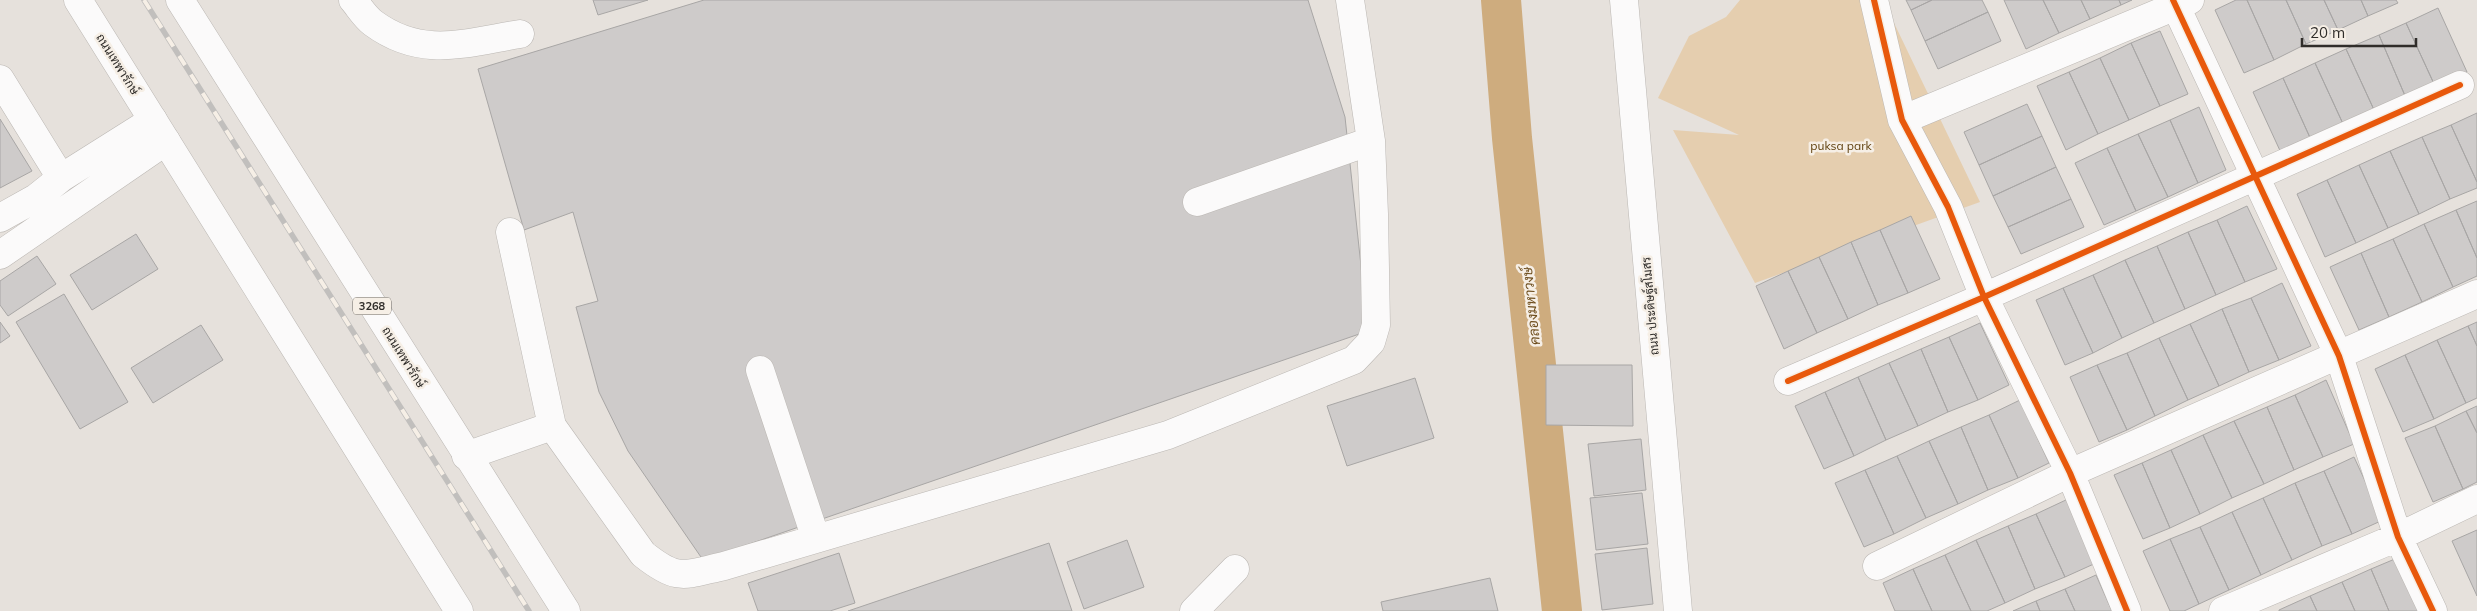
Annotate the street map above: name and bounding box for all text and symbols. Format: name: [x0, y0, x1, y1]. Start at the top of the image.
scale bar: [2302, 15, 2416, 47]
text: 20 m: [2310, 23, 2345, 42]
street label: ถนนเทพารักษ์: [93, 31, 143, 98]
park label: puksa park: [1810, 138, 1873, 153]
street label: ถนน ประดิษฐ์สโมสร: [1638, 256, 1663, 356]
water label: คลองมหาวงษ์: [1518, 264, 1544, 346]
road number: 3268: [353, 298, 391, 314]
street label: ถนนเทพารักษ์: [379, 324, 429, 391]

